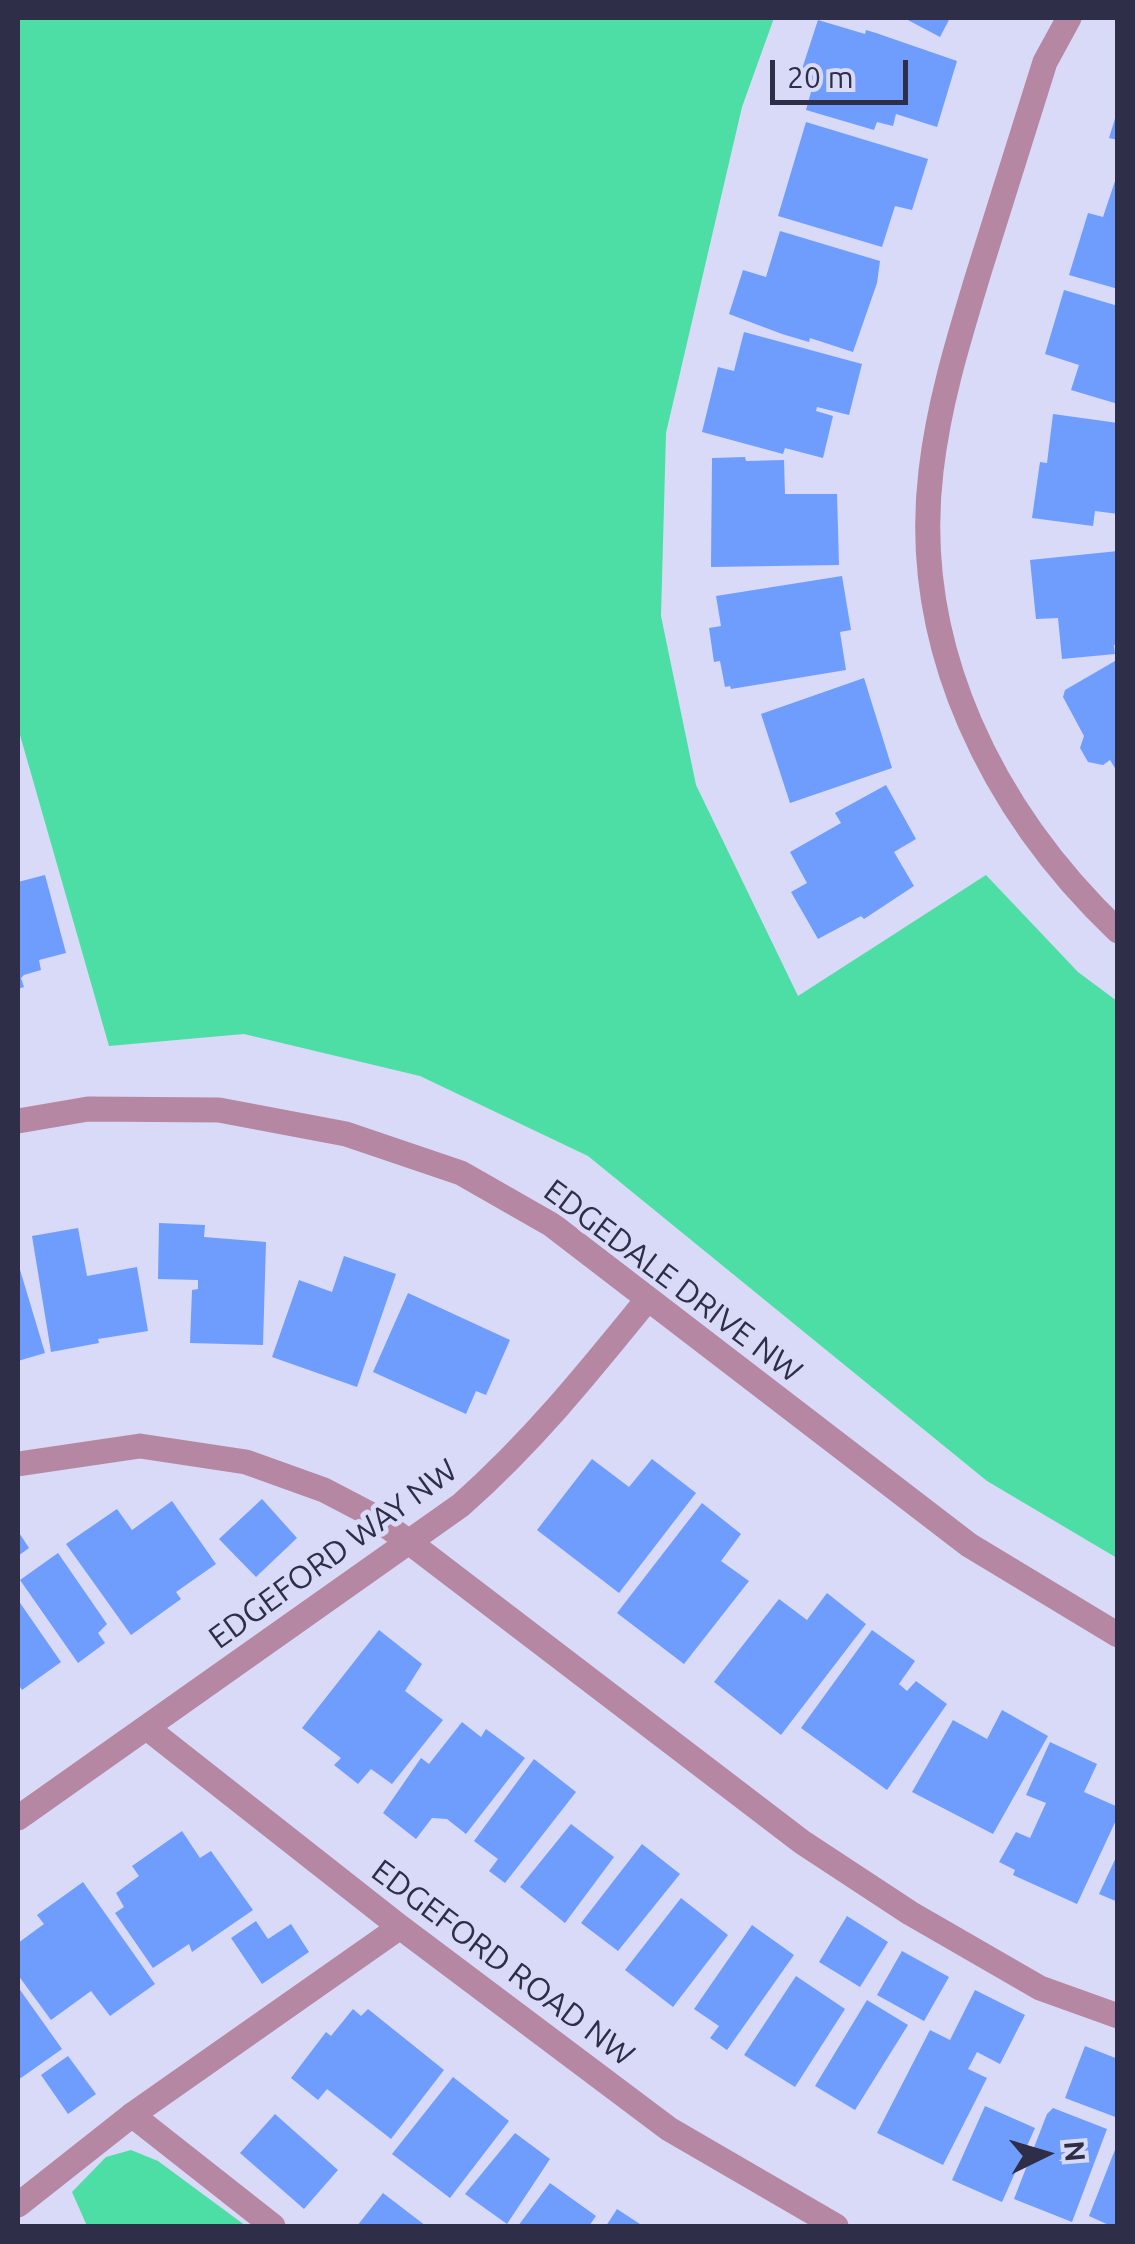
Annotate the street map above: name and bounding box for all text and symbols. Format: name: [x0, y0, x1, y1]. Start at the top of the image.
scale bar: [775, 40, 912, 102]
text: 20 m: [787, 60, 854, 94]
street label: EDGEDALE DRIVE NW: [536, 1171, 810, 1391]
street label: EDGEFORD WAY NW: [201, 1451, 465, 1657]
street label: EDGEFORD ROAD NW: [364, 1852, 642, 2074]
north arrow: [995, 2104, 1095, 2204]
text: N: [1059, 2140, 1092, 2163]

